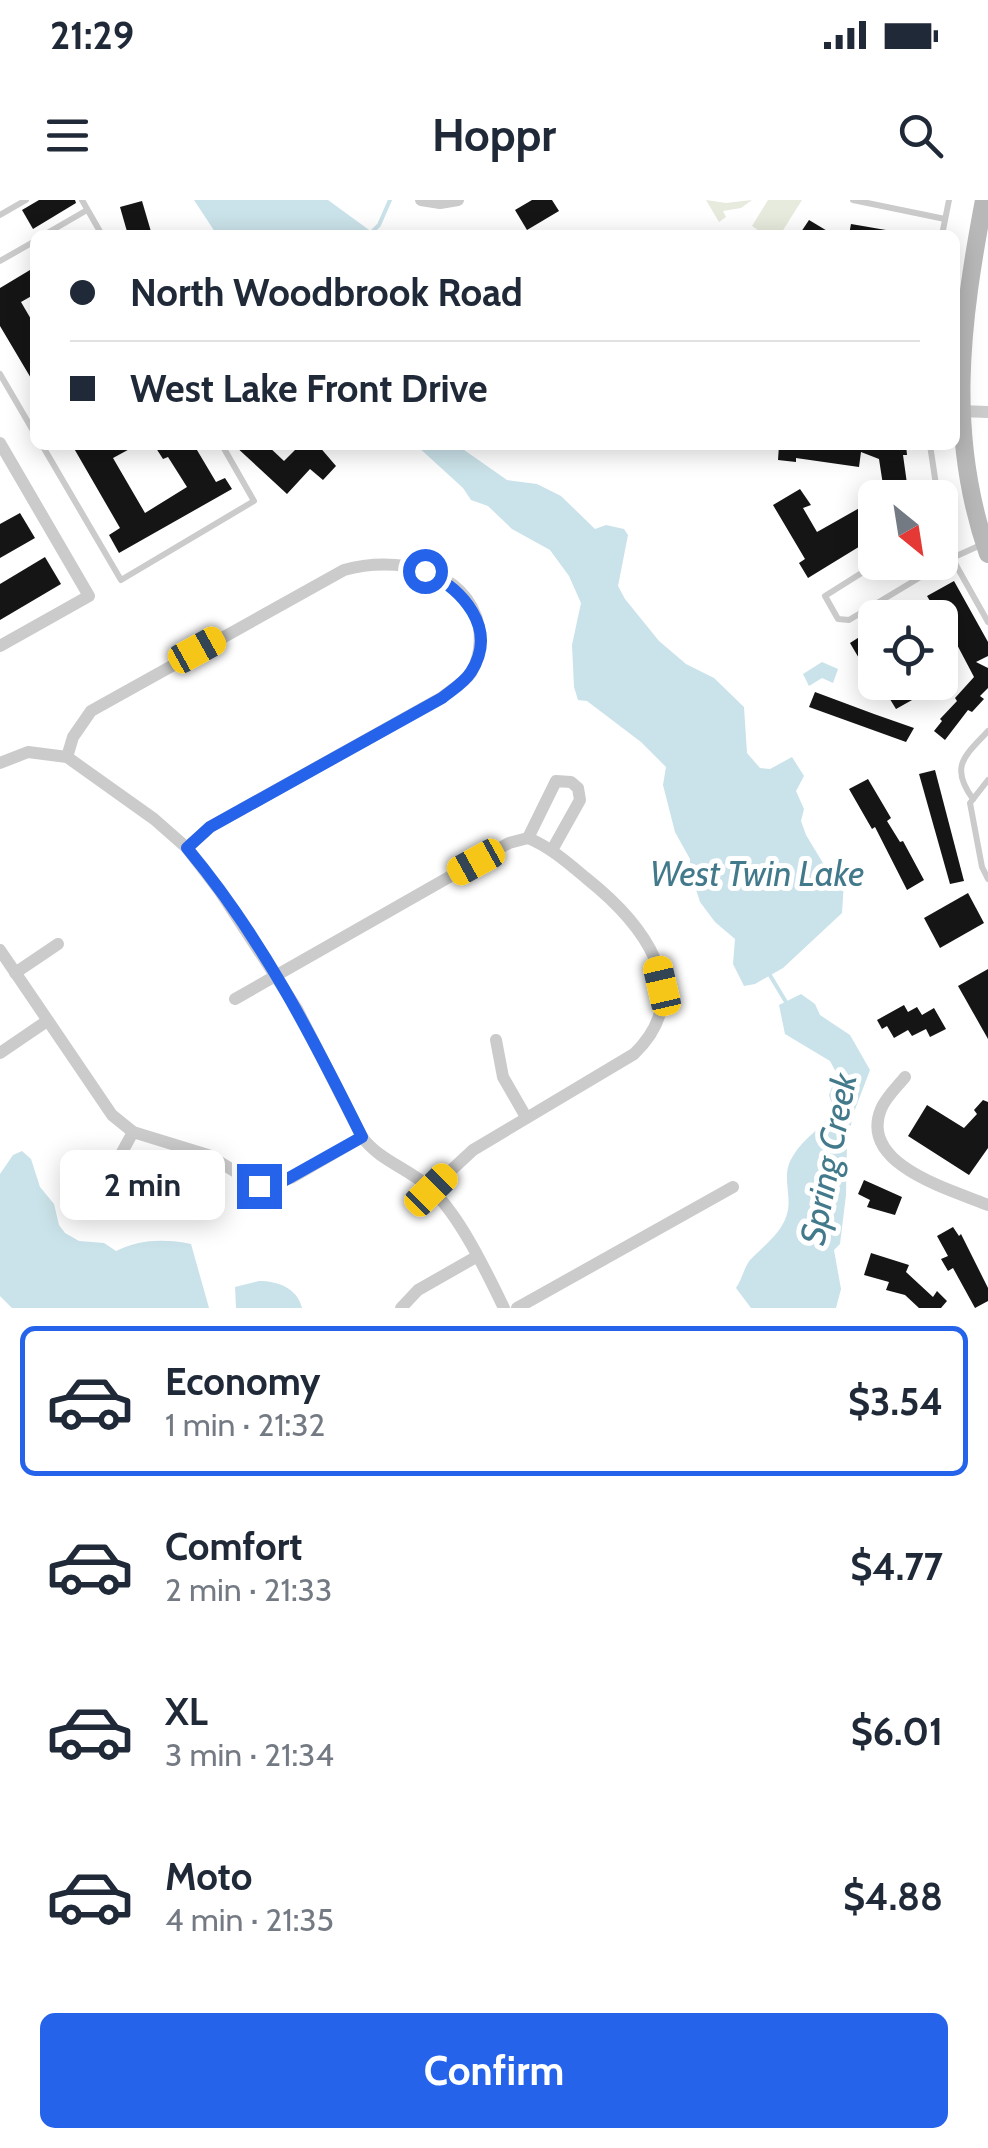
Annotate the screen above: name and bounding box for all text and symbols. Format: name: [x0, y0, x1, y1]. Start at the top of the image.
text: 21:29: [50, 12, 134, 59]
icon: menu: [40, 108, 95, 163]
text: Hoppr: [432, 108, 556, 162]
icon: search: [893, 108, 948, 163]
text: North Woodbrook Road: [130, 269, 523, 316]
text: West Lake Front Drive: [130, 365, 488, 412]
north arrow: [858, 480, 958, 580]
map controls: [858, 480, 958, 700]
route start: [403, 549, 448, 594]
button: locate: [858, 600, 958, 700]
car: [163, 622, 231, 678]
car: [442, 834, 510, 890]
water label: West Twin Lake: [650, 852, 864, 895]
car: [641, 953, 683, 1019]
water label: Spring Creek: [790, 1069, 866, 1248]
callout: 2 min: [59, 1151, 224, 1221]
car: [399, 1158, 463, 1222]
route end: [237, 1164, 282, 1209]
text: 2 min: [104, 1165, 181, 1204]
icon: car: [45, 1356, 135, 1446]
text: Economy: [165, 1358, 320, 1405]
text: $3.54: [848, 1378, 943, 1425]
text: 1 min · 21:32: [165, 1405, 325, 1444]
icon: car: [45, 1521, 135, 1611]
text: Comfort: [165, 1523, 302, 1570]
text: $4.77: [850, 1543, 943, 1590]
text: 2 min · 21:33: [165, 1570, 332, 1609]
icon: car: [45, 1686, 135, 1776]
text: XL: [165, 1688, 208, 1735]
text: $6.01: [851, 1708, 943, 1755]
text: 3 min · 21:34: [165, 1735, 334, 1774]
icon: car: [45, 1851, 135, 1941]
text: Moto: [165, 1853, 252, 1900]
text: $4.88: [843, 1873, 943, 1920]
text: 4 min · 21:35: [165, 1900, 334, 1939]
button: Confirm: [40, 2013, 948, 2128]

